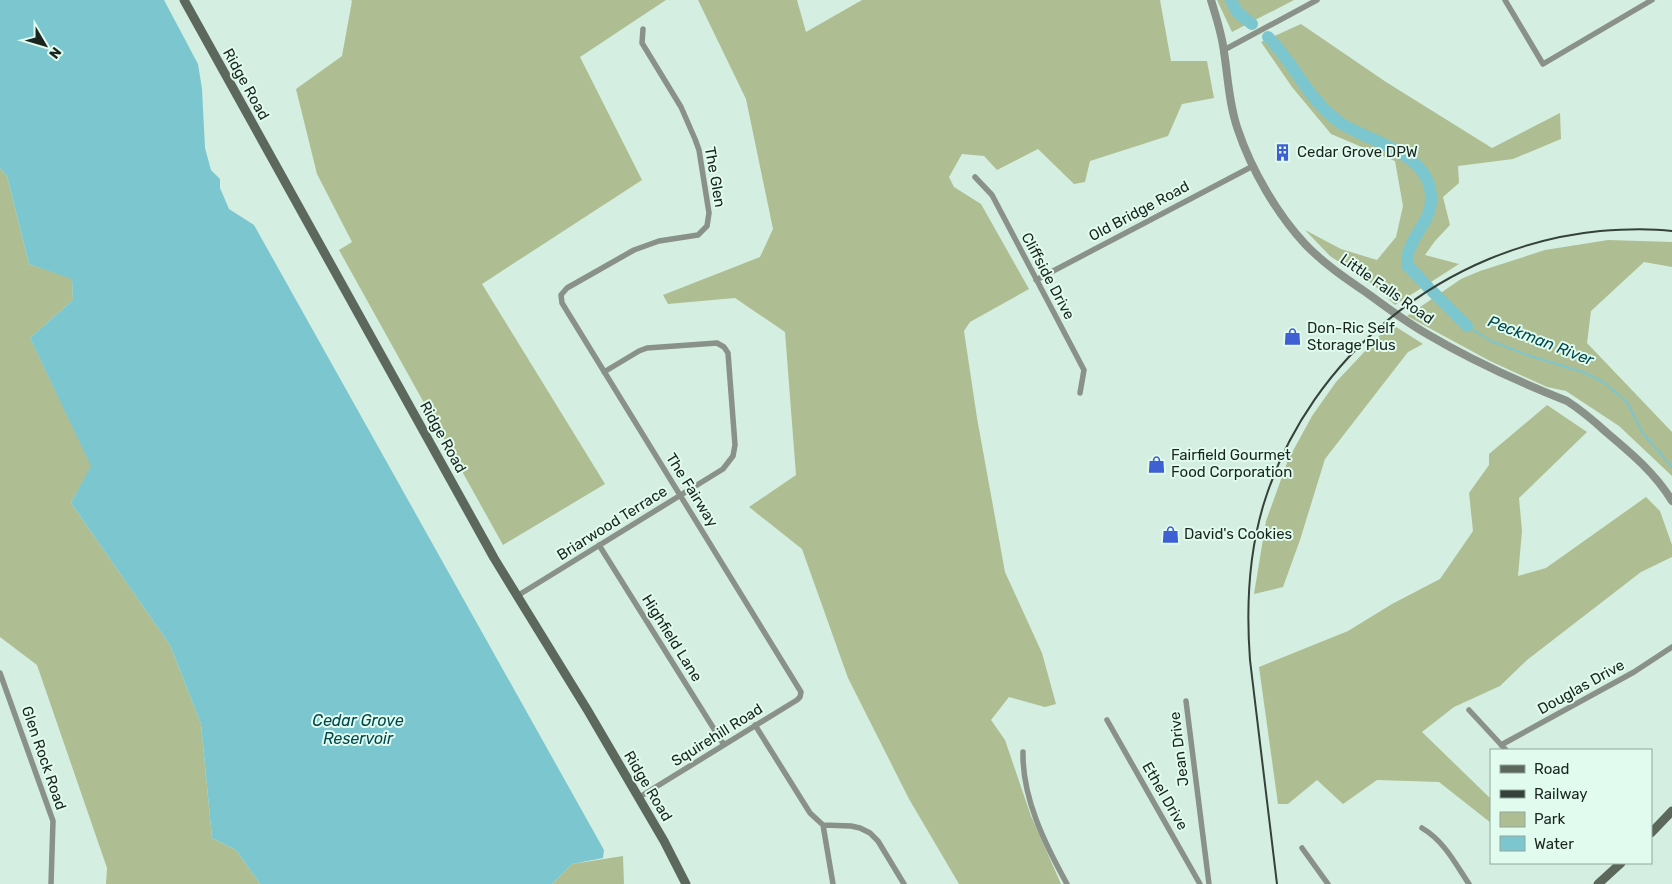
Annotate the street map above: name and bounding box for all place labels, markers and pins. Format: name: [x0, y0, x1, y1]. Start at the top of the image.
building icon: Cedar Grove DPW: [1273, 142, 1293, 162]
place label: Cedar Grove DPW: [1297, 143, 1418, 161]
place label: Don-Ric Self Storage Plus: [1307, 319, 1396, 354]
shop icon: Don-Ric Self Storage Plus: [1283, 327, 1303, 347]
place label: Fairfield Gourmet Food Corporation: [1171, 446, 1292, 481]
shop icon: Fairfield Gourmet Food Corporation: [1147, 454, 1167, 474]
shop icon: David's Cookies: [1160, 524, 1180, 544]
place label: David's Cookies: [1184, 525, 1293, 543]

